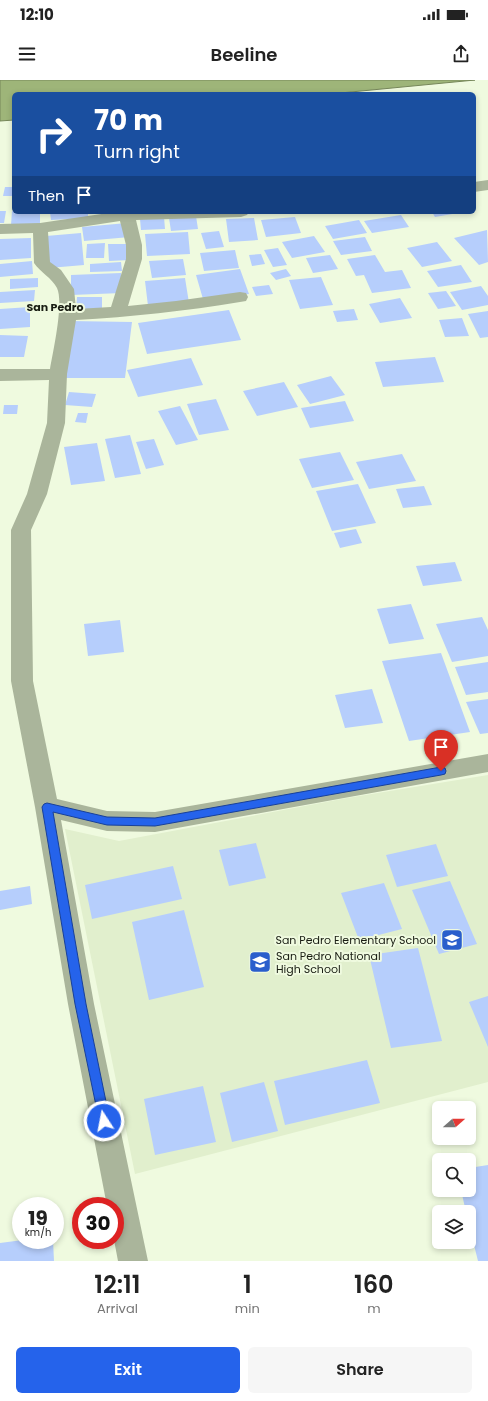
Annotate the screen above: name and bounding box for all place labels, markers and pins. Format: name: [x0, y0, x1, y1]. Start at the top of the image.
pin: [424, 730, 458, 771]
school or university icon: San Pedro Elementary School: [439, 927, 465, 953]
place label: San Pedro Elementary School: [275, 932, 436, 948]
place label: San Pedro National High School: [276, 948, 381, 977]
school or university icon: San Pedro National High School: [247, 949, 273, 975]

